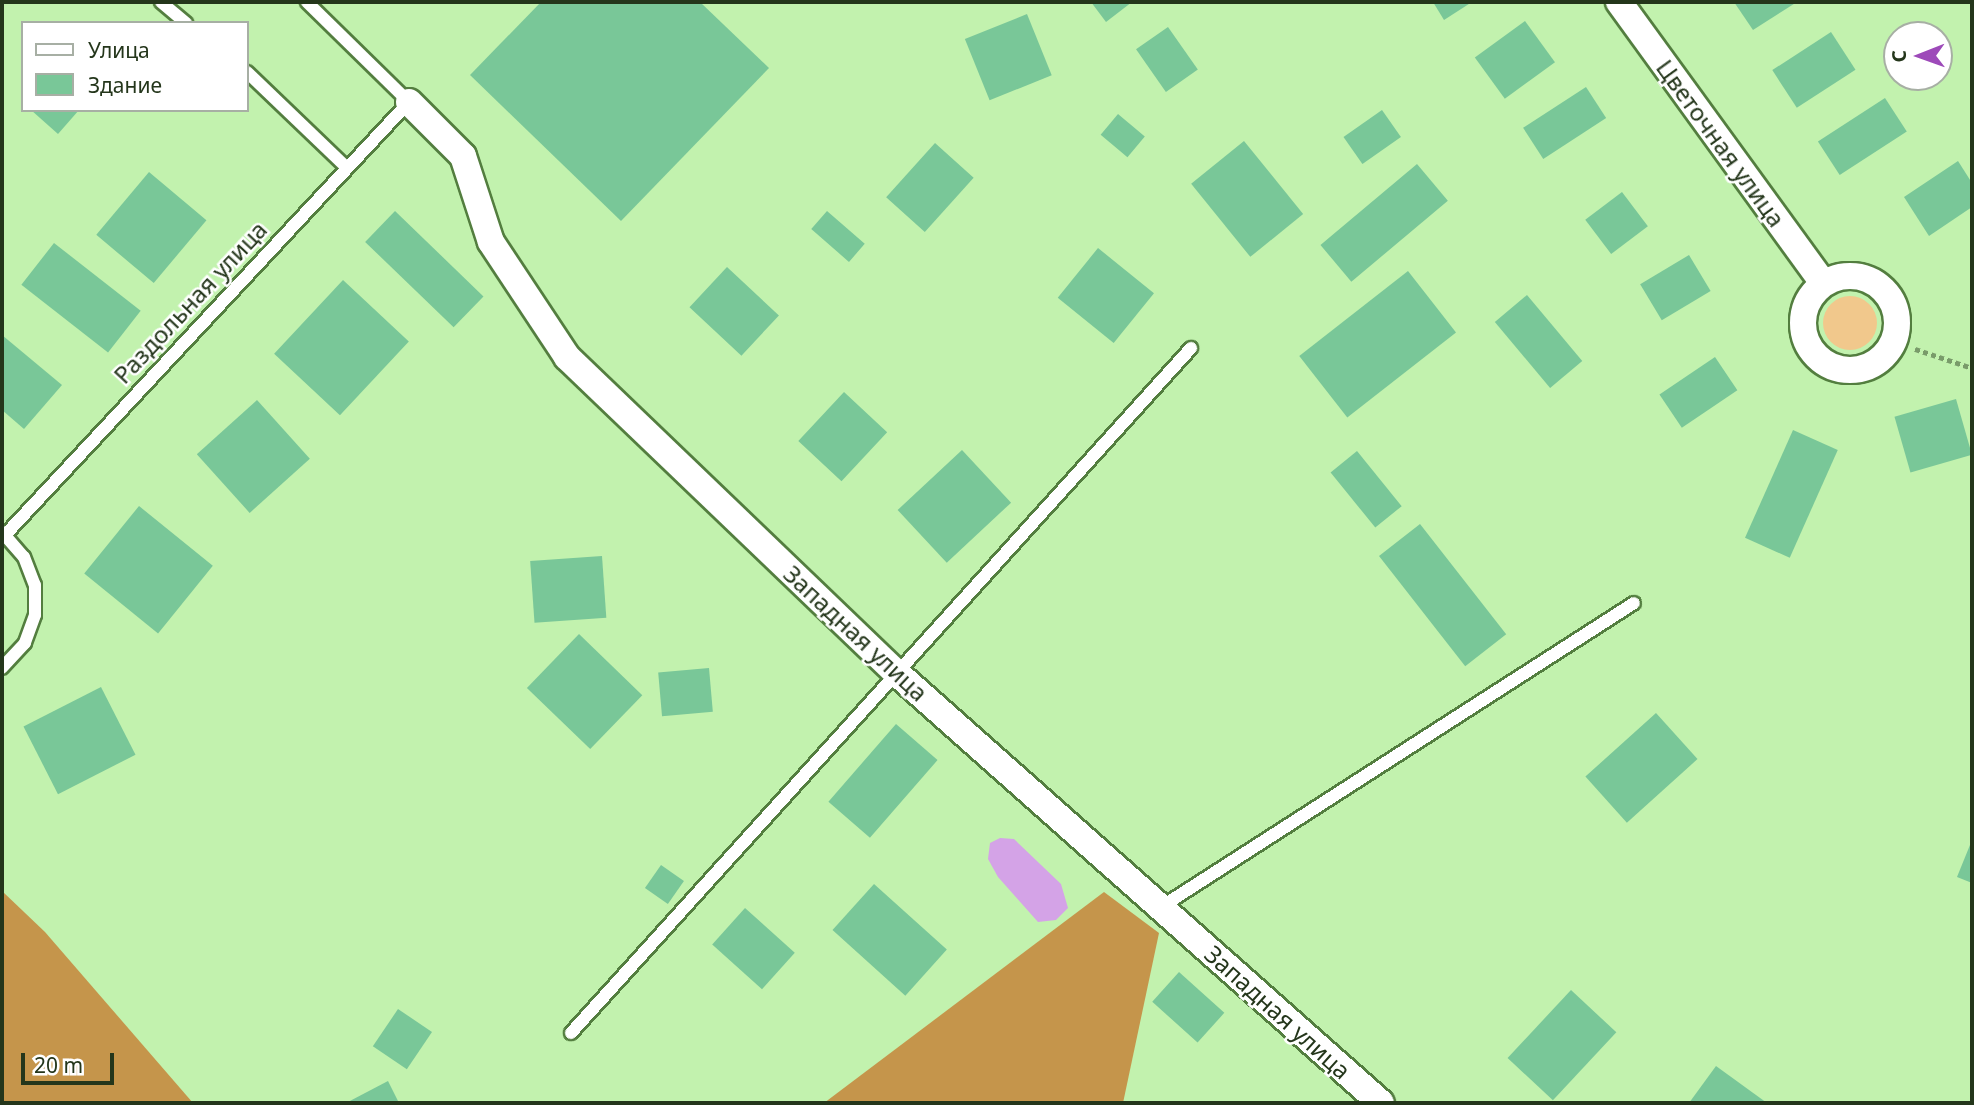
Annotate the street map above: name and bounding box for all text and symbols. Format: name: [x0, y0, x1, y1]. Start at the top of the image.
legend: [21, 21, 248, 112]
north arrow: [1883, 21, 1953, 91]
text: Улица: [88, 36, 150, 64]
text: С: [1886, 50, 1912, 63]
street label: Цветочная улица: [1651, 54, 1791, 232]
text: Здание: [88, 71, 162, 99]
street label: Раздольная улица: [107, 215, 273, 389]
street label: Западная улица: [778, 559, 934, 707]
street label: Западная улица: [1199, 939, 1357, 1085]
scale bar: [24, 1038, 117, 1082]
text: 20 m: [34, 1051, 83, 1079]

